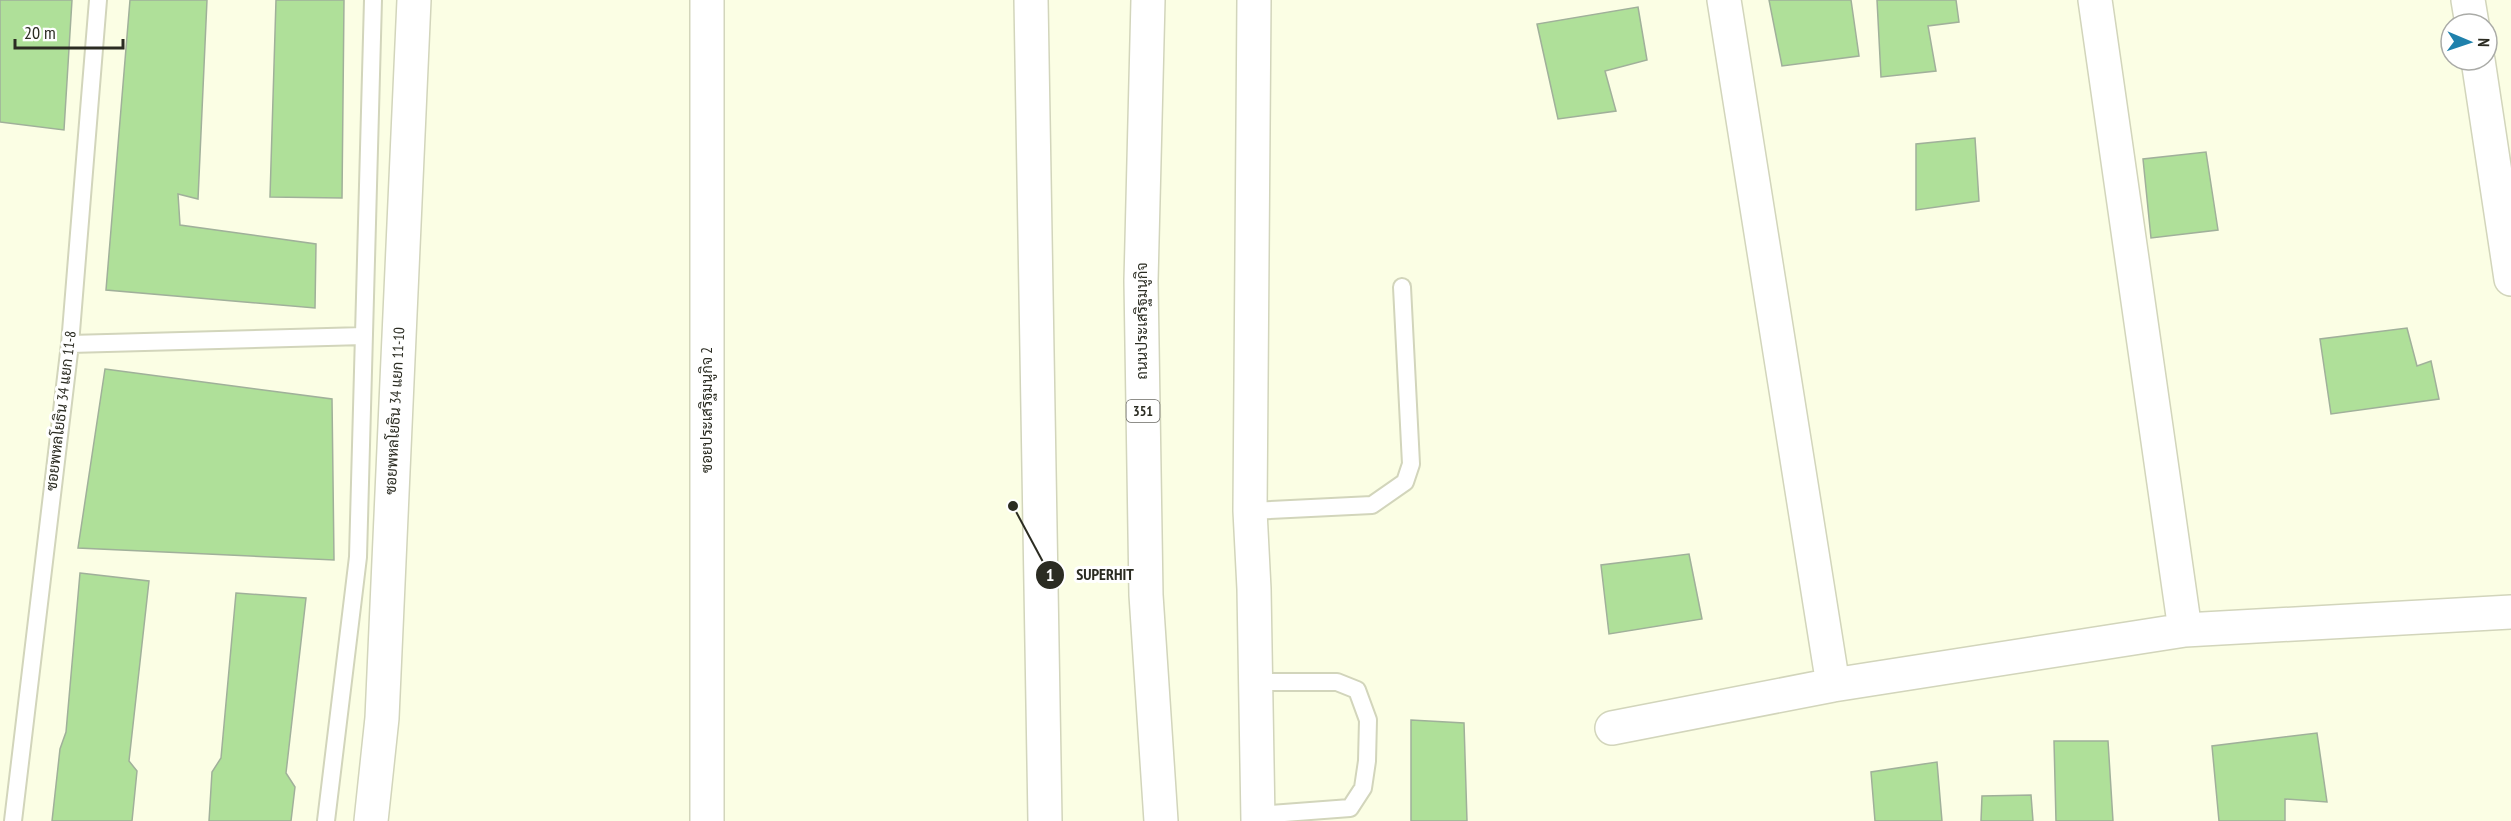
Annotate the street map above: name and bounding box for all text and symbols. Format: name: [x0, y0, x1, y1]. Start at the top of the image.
scale bar: [15, 12, 123, 50]
north arrow: [2439, 12, 2499, 72]
text: 20 m: [24, 21, 56, 44]
text: N: [2474, 38, 2494, 47]
street label: ถนนประเสริฐมนูกิจ: [1132, 262, 1152, 380]
street label: ซอยพหลโยธิน 34 แยก 11-10: [381, 326, 408, 495]
street label: ซอยพหลโยธิน 34 แยก 11-8: [41, 330, 80, 492]
street label: ซอยประเสริฐมนูกิจ 2: [697, 347, 717, 473]
road number: 351: [1126, 400, 1160, 422]
callout: SUPERHIT: [1035, 558, 1146, 592]
text: 1: [1046, 563, 1054, 586]
text: SUPERHIT: [1076, 564, 1134, 584]

